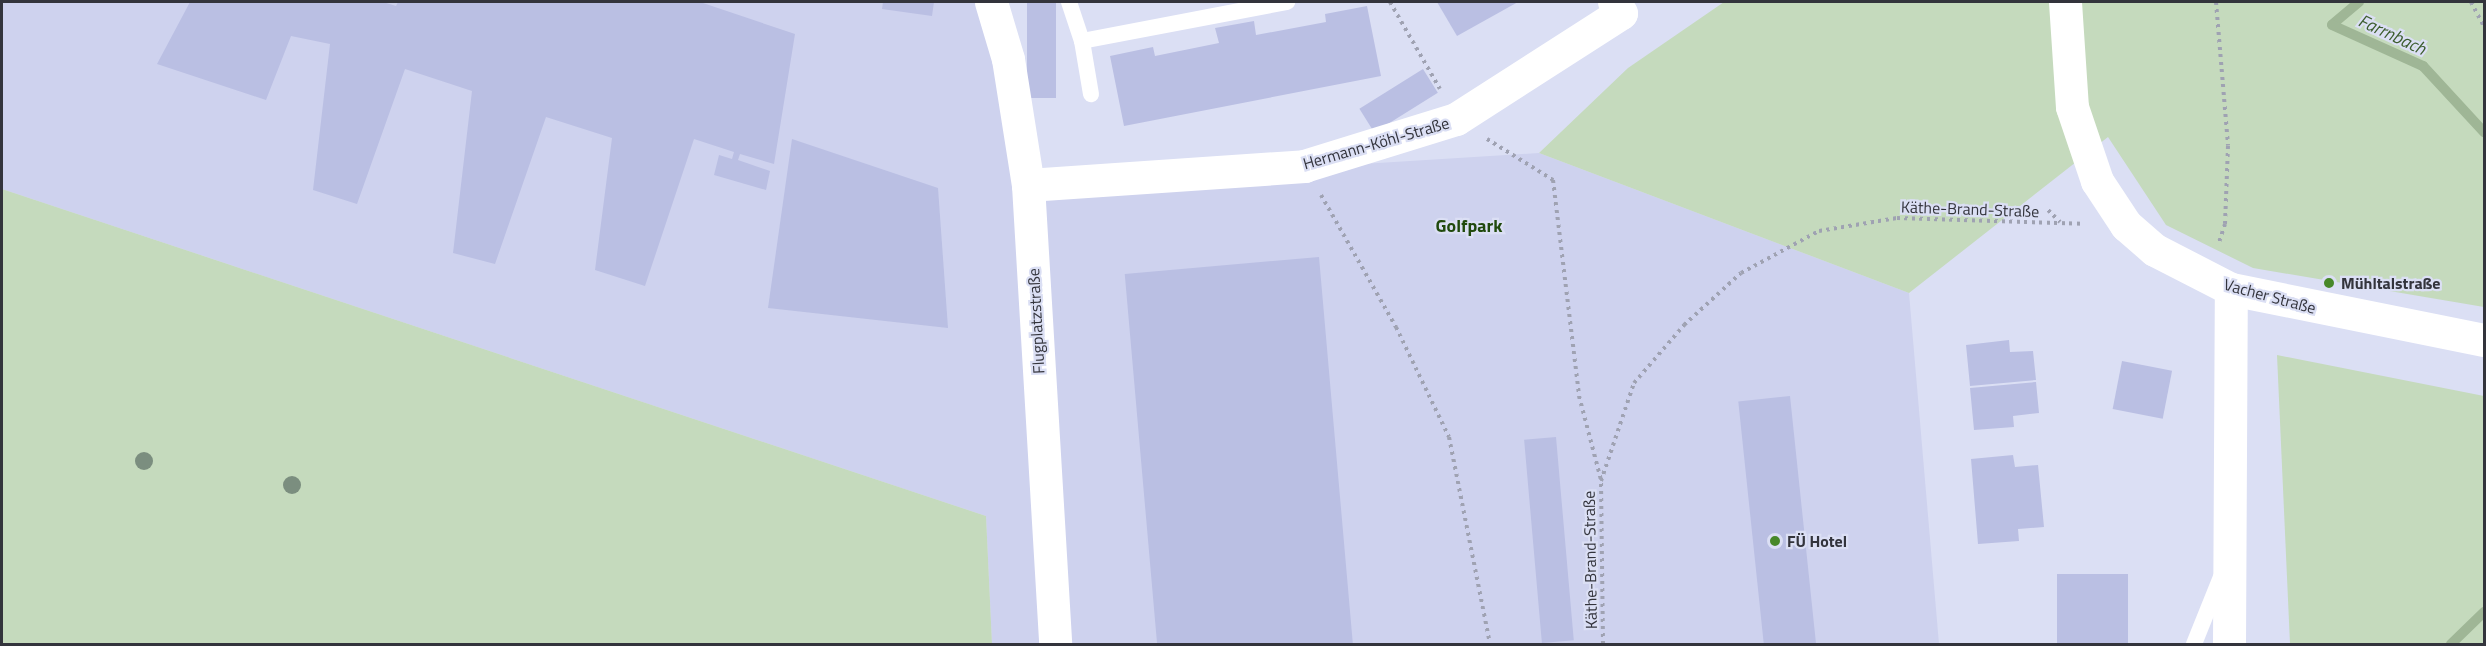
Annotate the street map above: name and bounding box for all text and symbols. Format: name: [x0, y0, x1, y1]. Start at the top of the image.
water label: Farrnbach: [2355, 10, 2429, 60]
street label: Hermann-Köhl-Straße: [1301, 113, 1451, 173]
street label: Käthe-Brand-Straße: [1900, 197, 2040, 221]
district label: Golfpark: [1436, 215, 1502, 237]
street label: Flugplatzstraße: [1024, 268, 1048, 374]
place label: Mühltalstraße: [2341, 273, 2441, 293]
street label: Vacher Straße: [2222, 274, 2318, 318]
marker: Mühltalstraße: [2322, 276, 2336, 290]
street label: Käthe-Brand-Straße: [1579, 491, 1601, 629]
place label: FÜ Hotel: [1787, 531, 1847, 551]
marker: FÜ Hotel: [1768, 534, 1782, 548]

